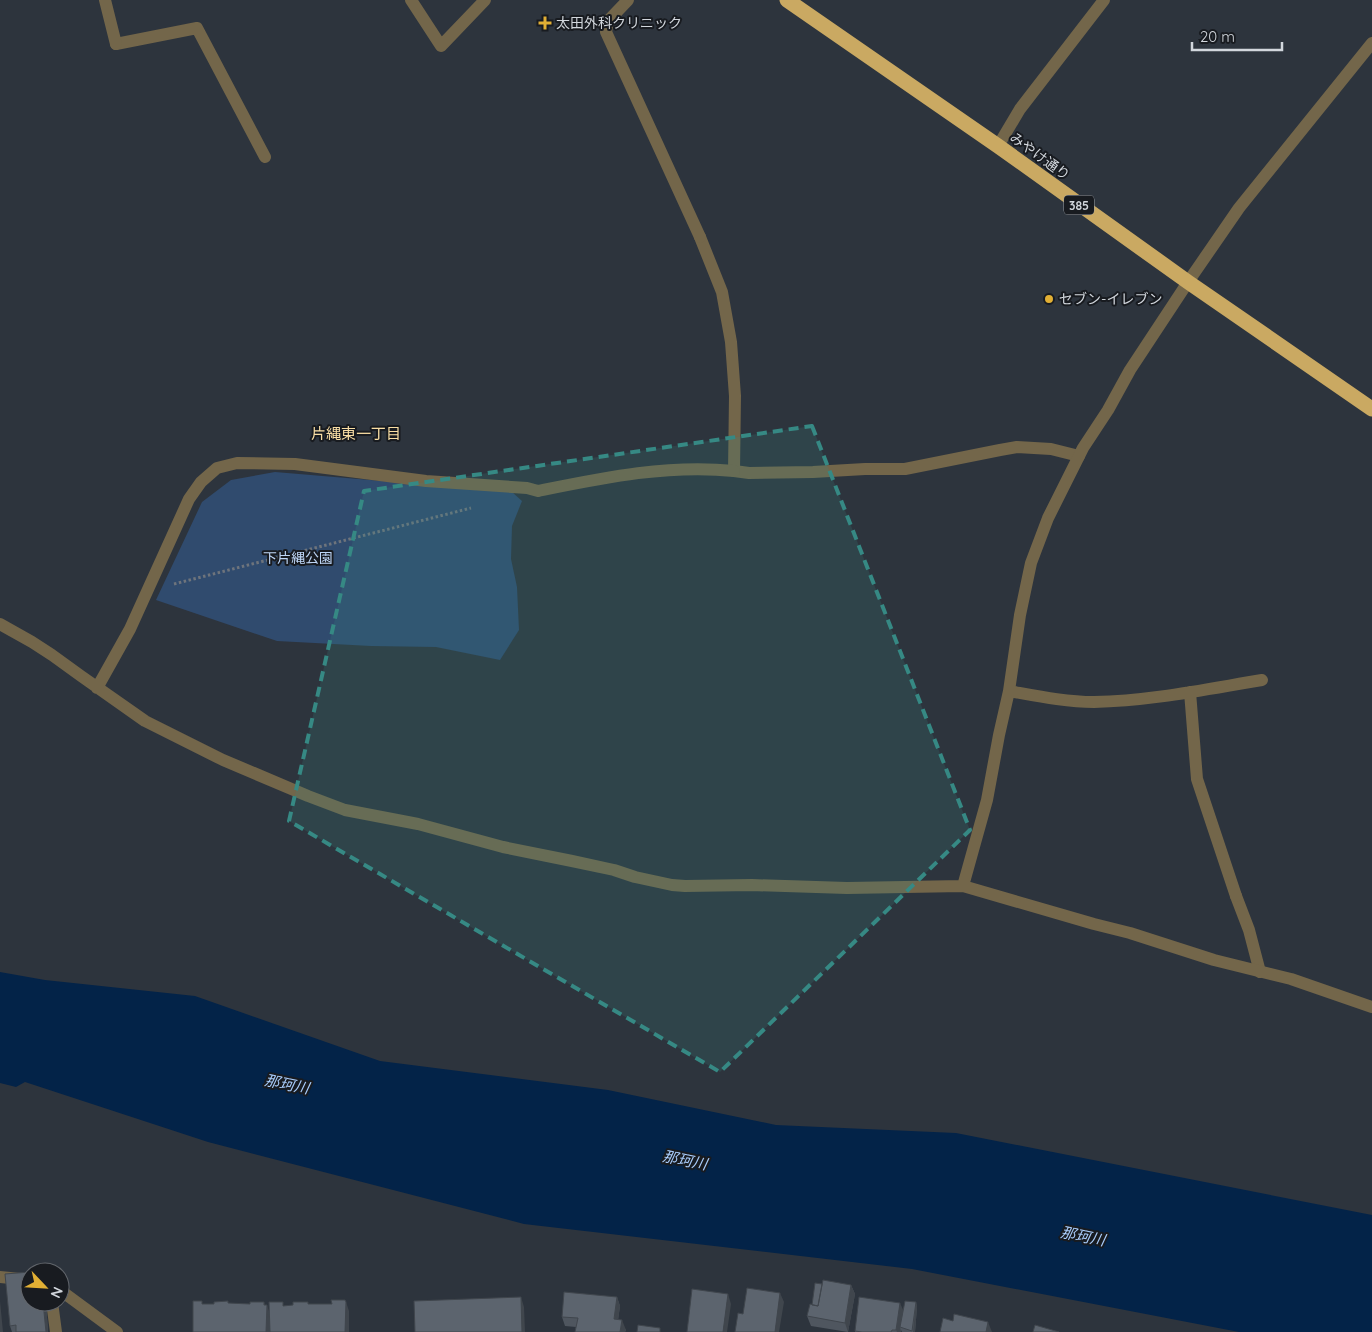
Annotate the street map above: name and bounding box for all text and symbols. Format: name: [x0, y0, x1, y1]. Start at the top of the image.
place label: 太田外科クリニック: [556, 14, 682, 32]
marker: 太田外科クリニック: [538, 16, 552, 30]
scale bar: [1192, 20, 1282, 52]
text: 20 m: [1200, 27, 1235, 46]
street label: みやけ通り: [1006, 128, 1074, 184]
road number: 385: [1064, 196, 1094, 214]
place label: セブン-イレブン: [1059, 290, 1162, 308]
marker: セブン-イレブン: [1043, 293, 1055, 305]
district label: 片縄東一丁目: [311, 424, 401, 443]
park label: 下片縄公園: [263, 549, 333, 567]
water label: 那珂川: [263, 1070, 313, 1098]
water label: 那珂川: [661, 1146, 711, 1174]
water label: 那珂川: [1059, 1222, 1109, 1250]
north arrow: [20, 1262, 70, 1312]
text: N: [46, 1284, 67, 1301]

